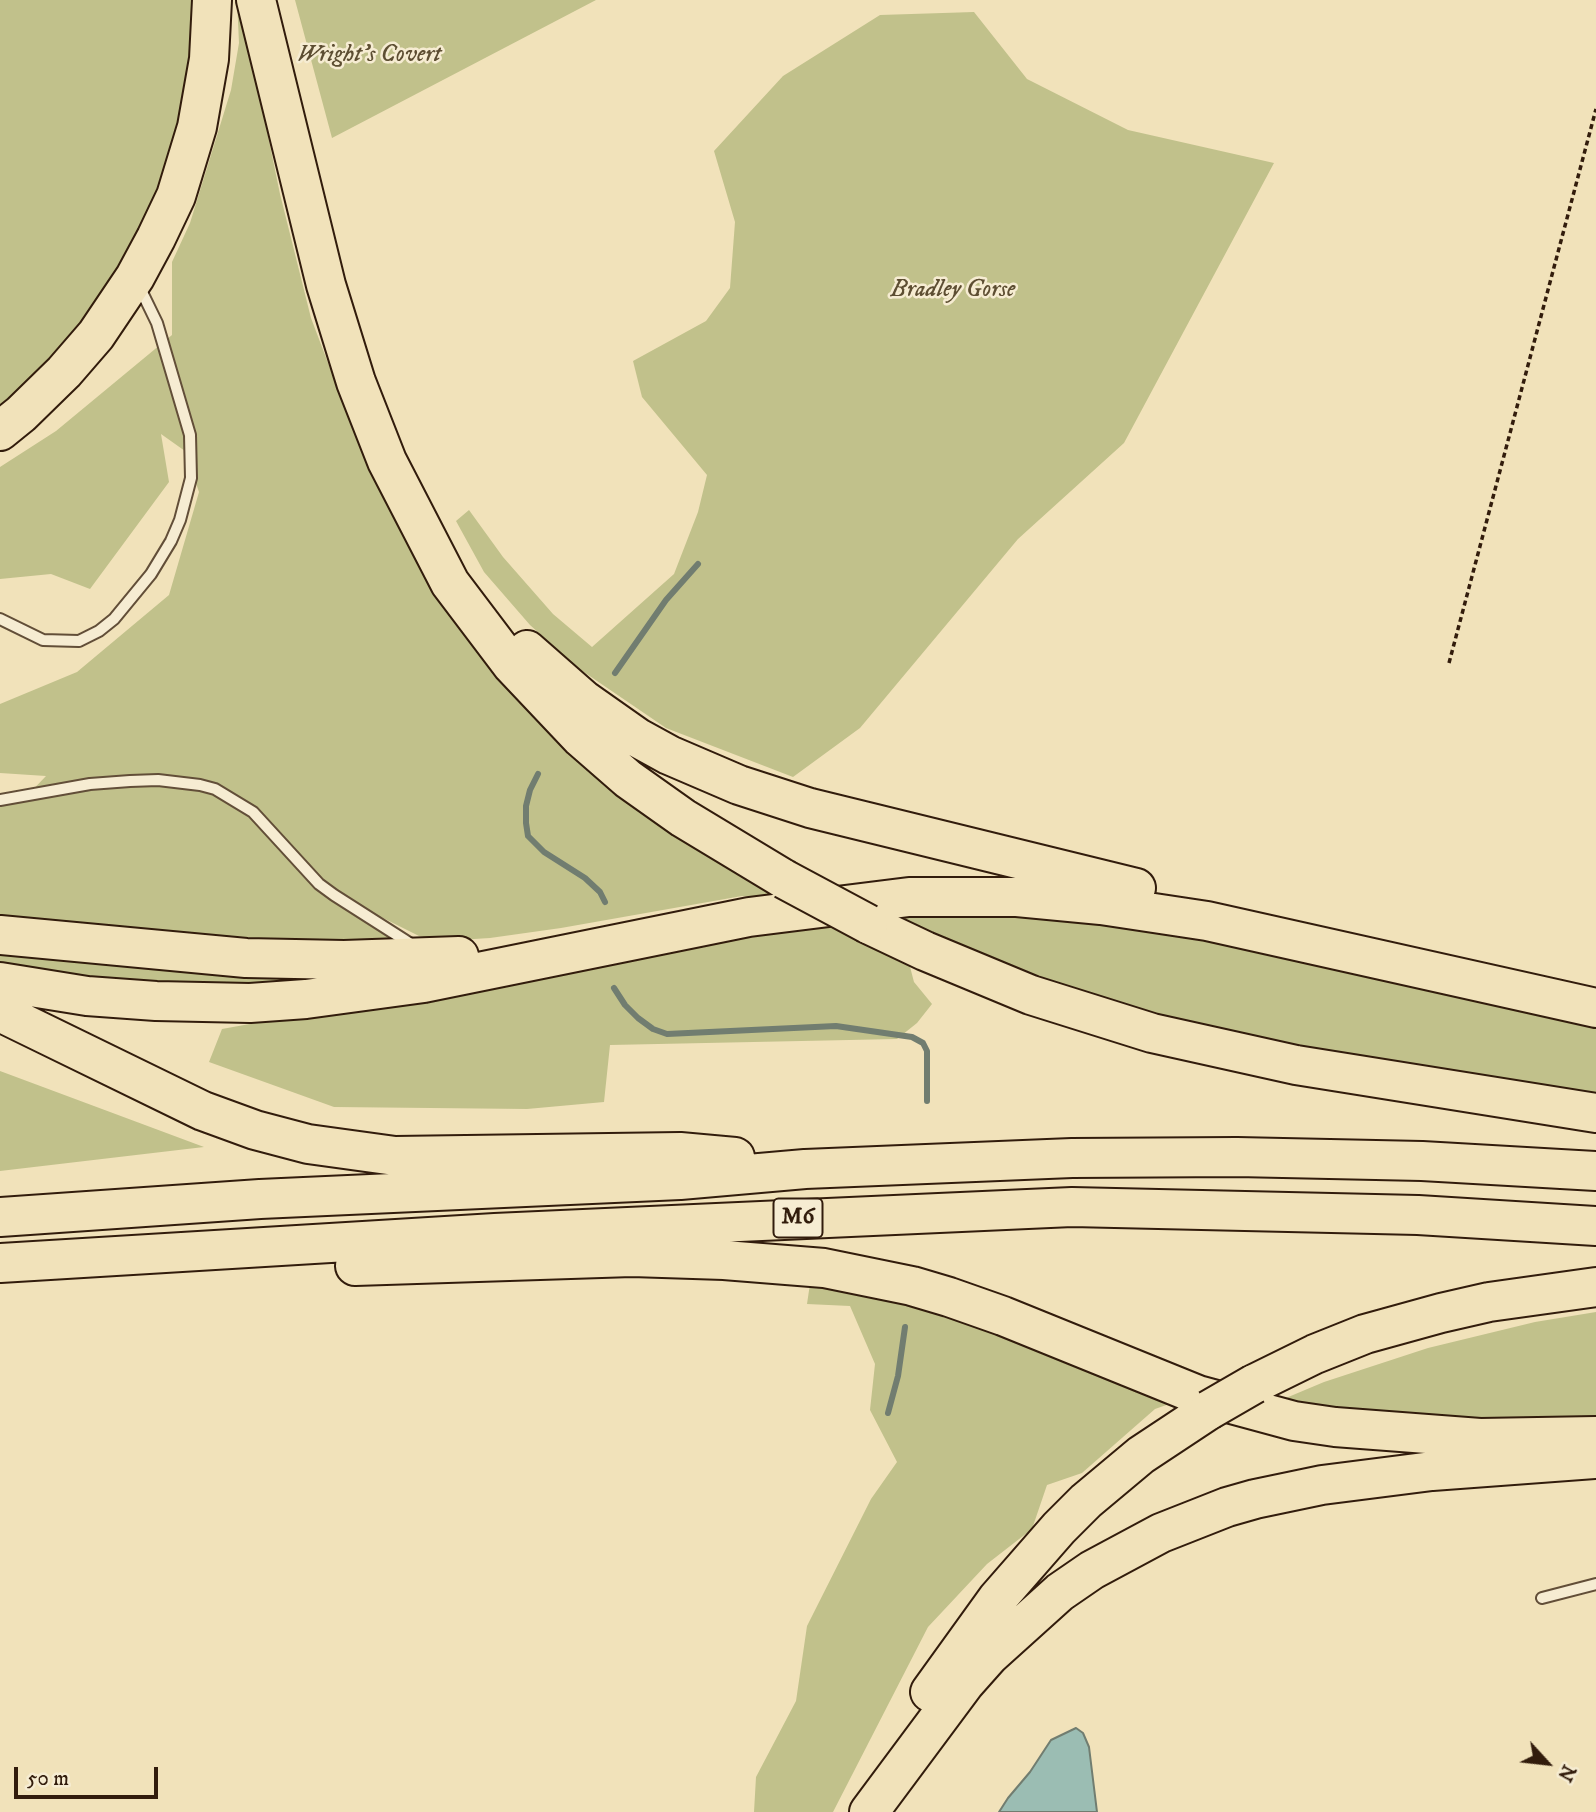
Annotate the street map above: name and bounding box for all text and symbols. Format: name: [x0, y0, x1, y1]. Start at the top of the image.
park label: Wright's Covert: [297, 42, 441, 70]
park label: Bradley Gorse: [891, 277, 1015, 305]
road number: M6: [774, 1198, 822, 1238]
north arrow: [1512, 1728, 1582, 1798]
scale bar: [18, 1752, 161, 1796]
text: N: [1552, 1761, 1580, 1785]
text: 50 m: [27, 1766, 69, 1792]

